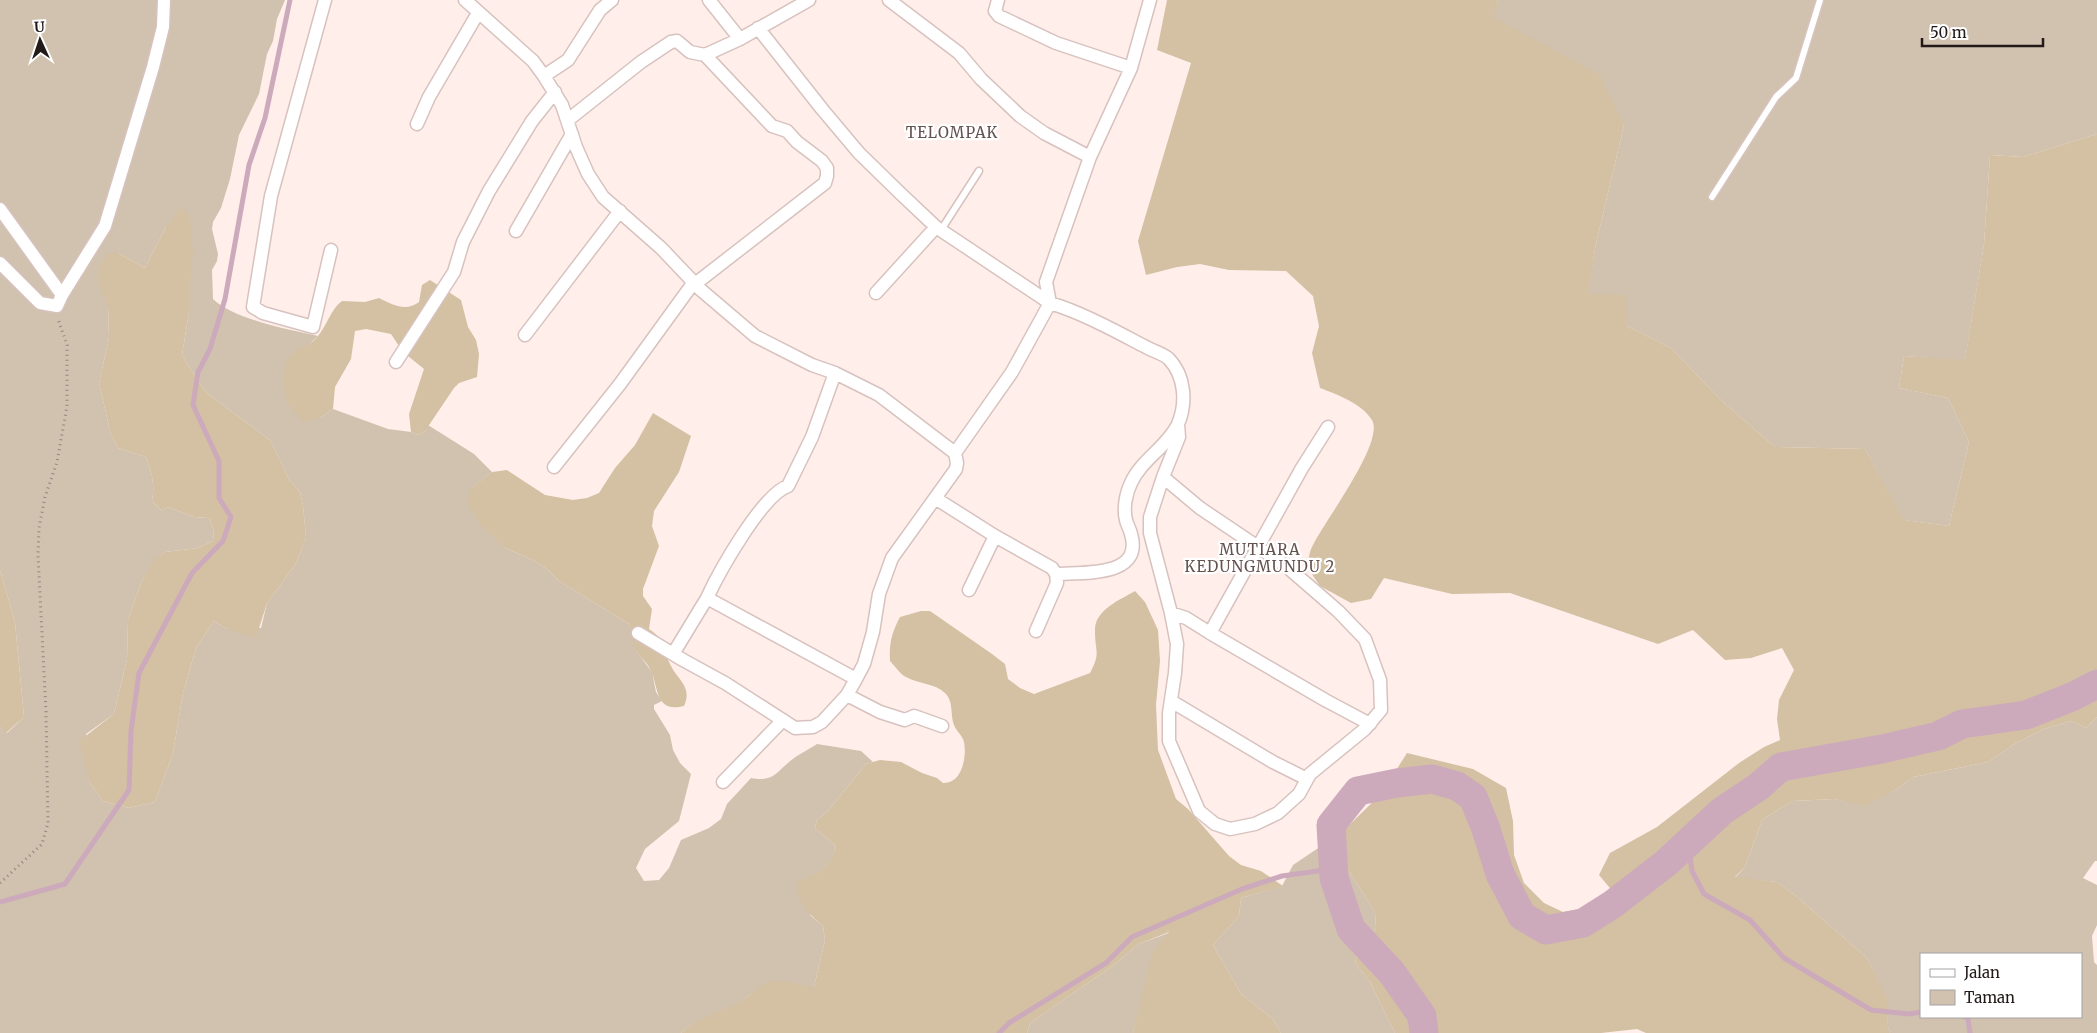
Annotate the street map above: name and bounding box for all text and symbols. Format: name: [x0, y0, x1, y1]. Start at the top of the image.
north arrow: [15, 15, 65, 65]
scale bar: [1922, 15, 2043, 47]
text: U: [34, 18, 46, 36]
text: 50 m: [1930, 23, 1967, 42]
district label: TELOMPAK: [906, 123, 998, 142]
district label: MUTIARA KEDUNGMUNDU 2: [1185, 540, 1335, 576]
legend: [1920, 953, 2082, 1018]
text: Jalan: [1963, 963, 2000, 982]
text: Taman: [1964, 988, 2015, 1007]

